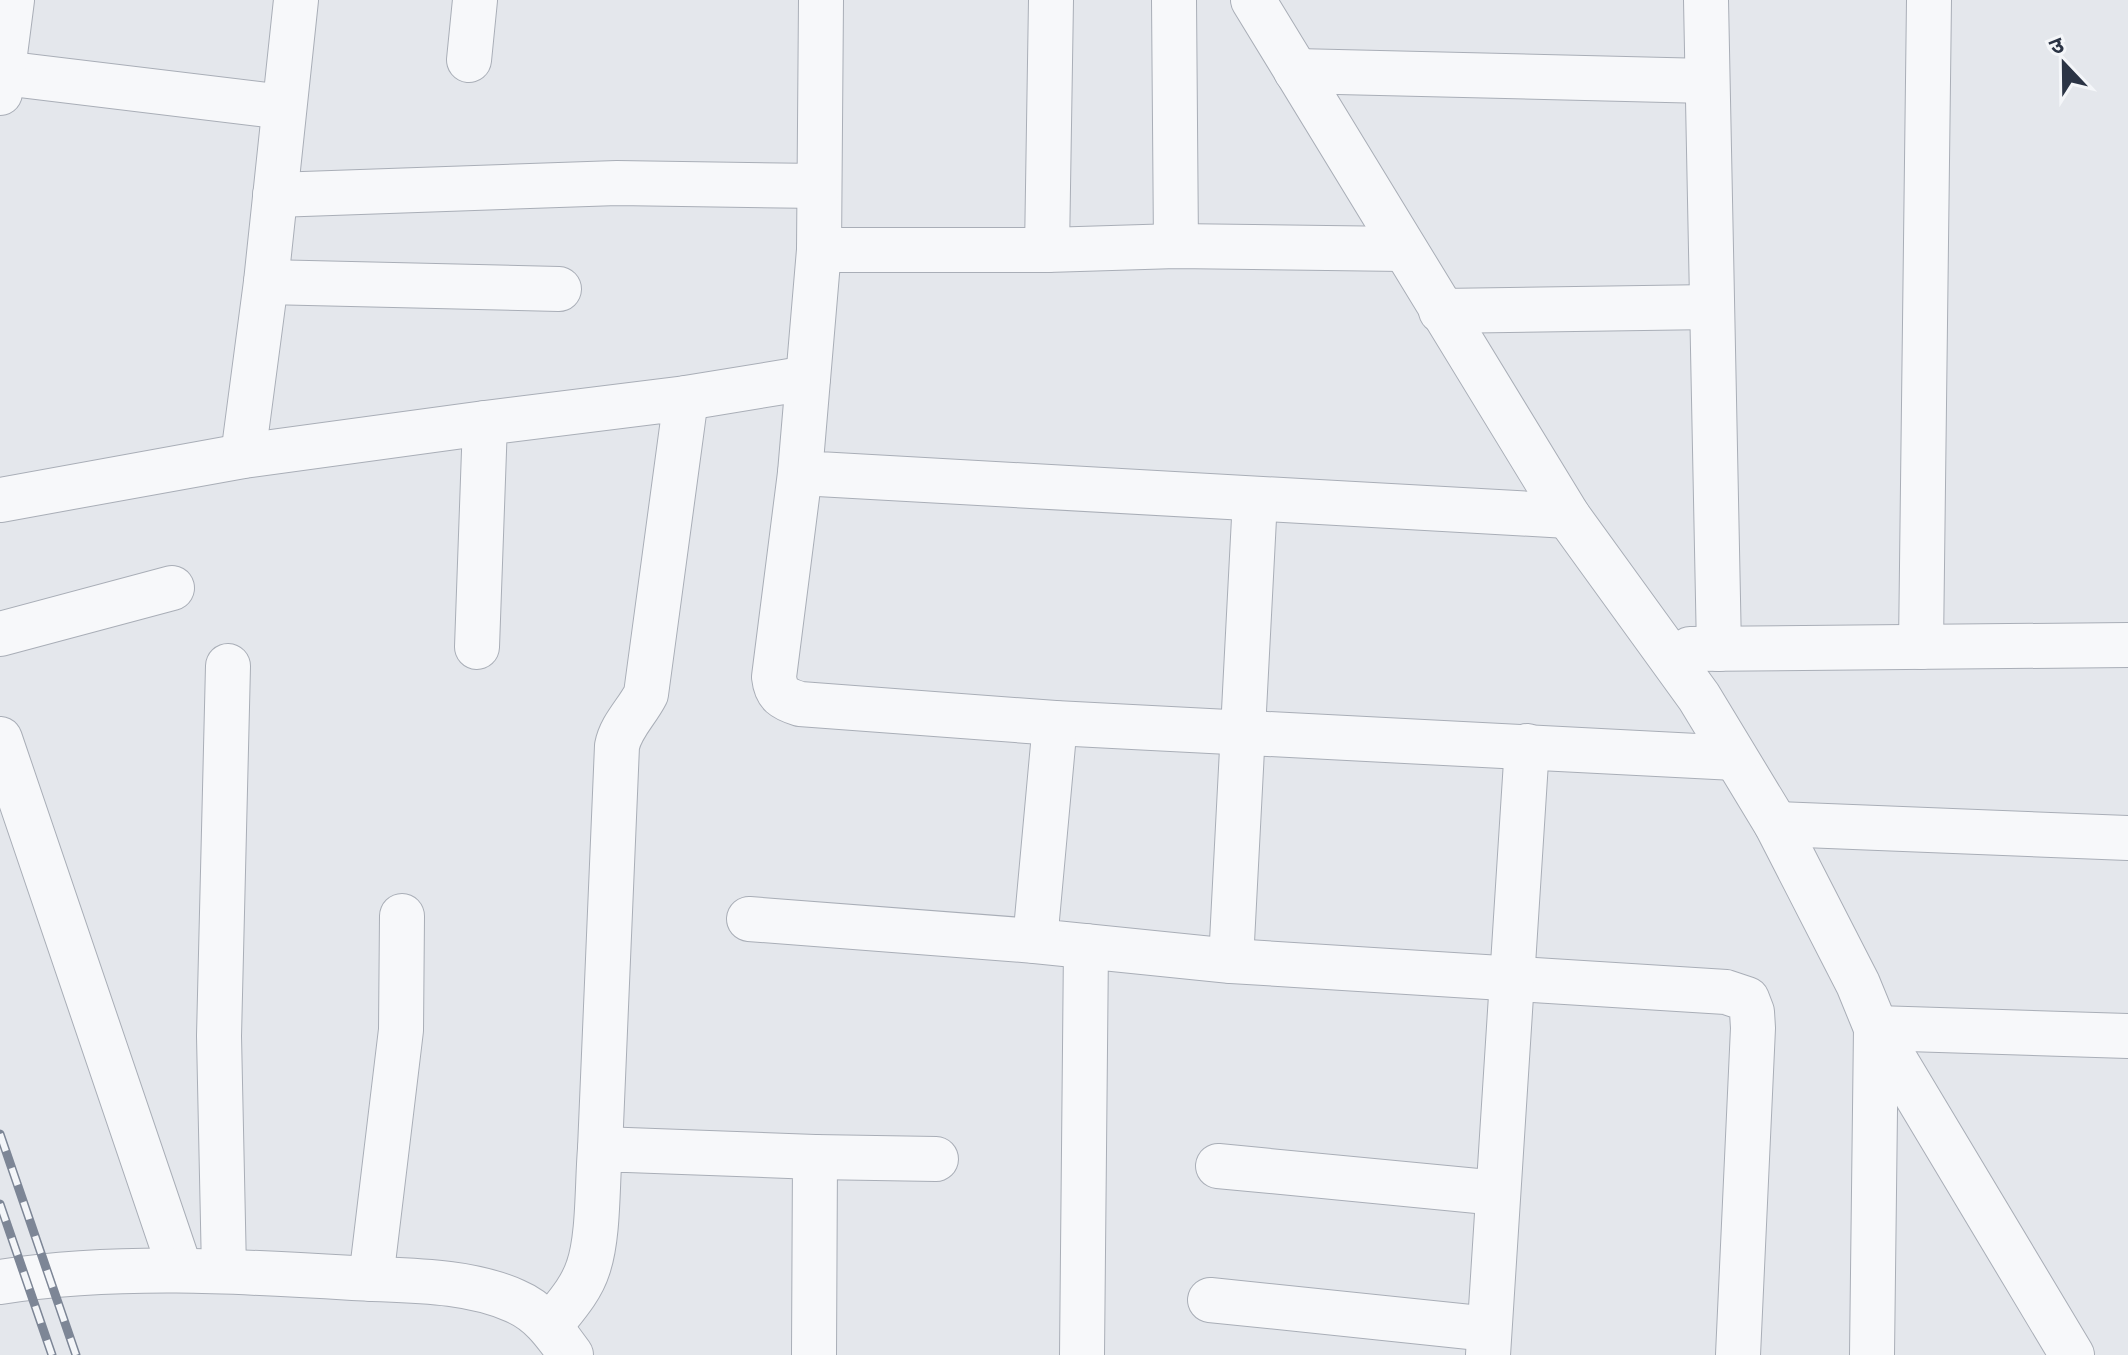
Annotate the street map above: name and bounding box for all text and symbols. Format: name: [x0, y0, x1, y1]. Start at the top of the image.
north arrow: [2024, 24, 2104, 104]
text: उ: [2045, 30, 2068, 59]

